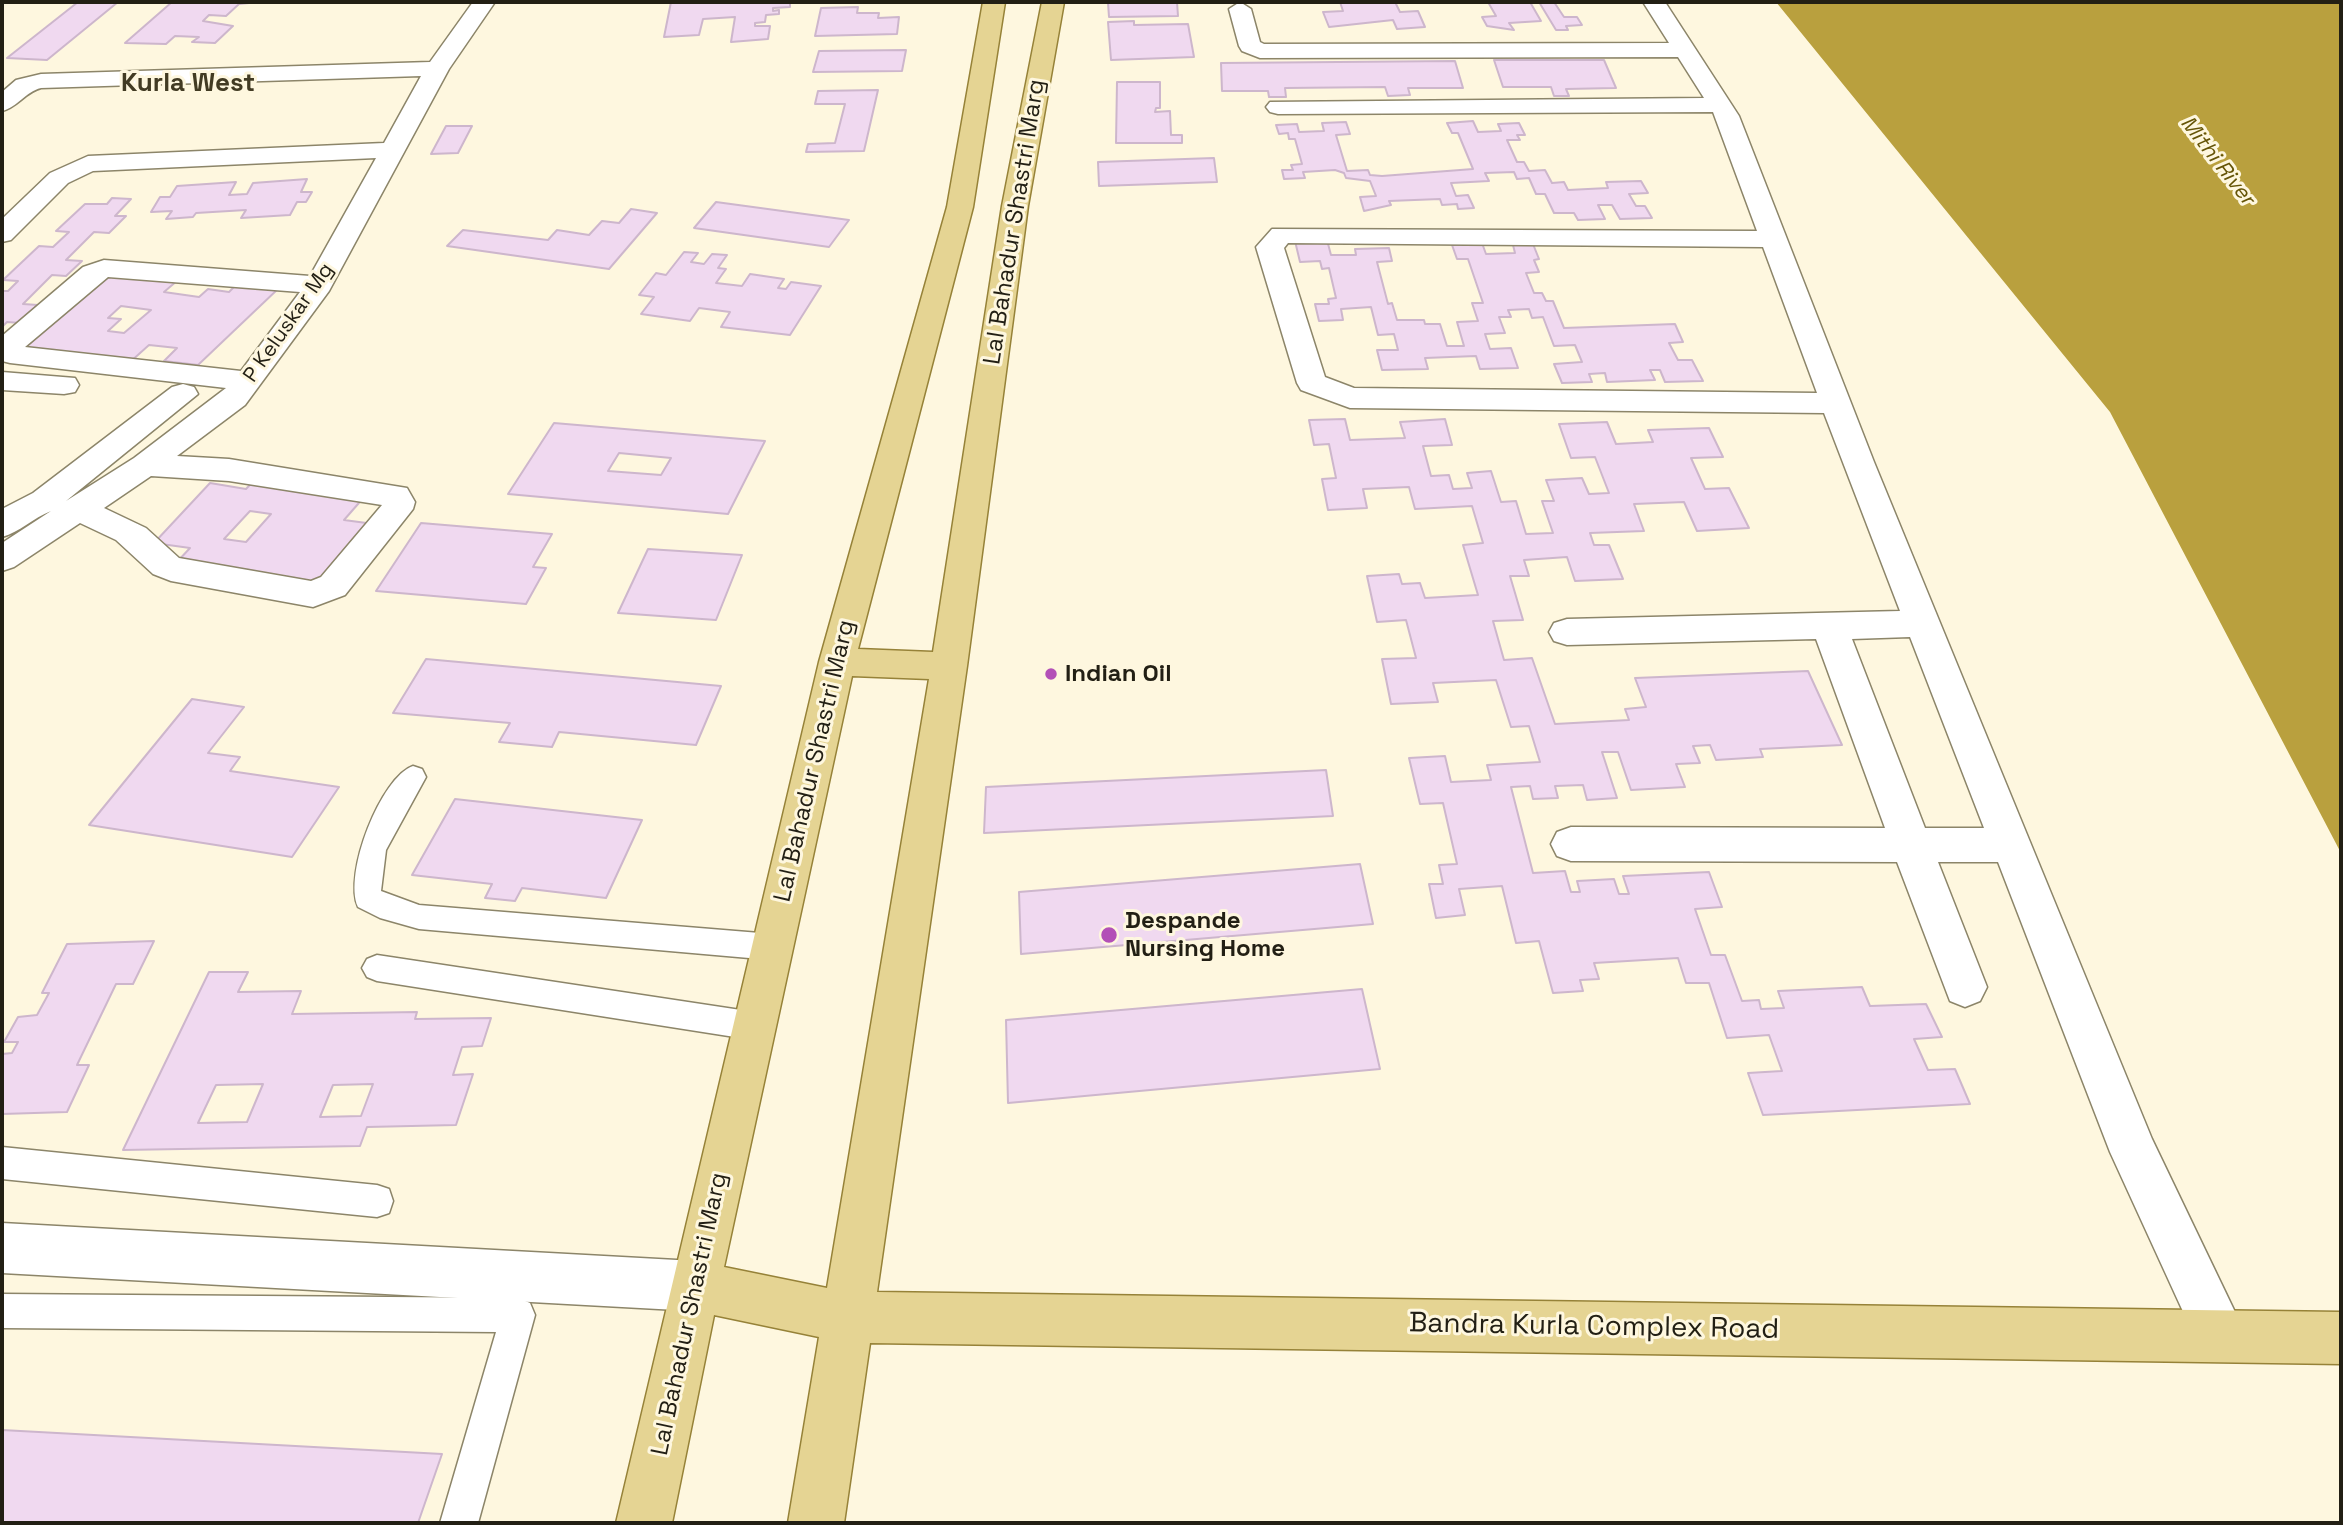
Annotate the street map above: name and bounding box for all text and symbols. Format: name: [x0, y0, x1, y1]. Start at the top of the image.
district label: Kurla West: [121, 68, 255, 100]
street label: Lal Bahadur Shastri Marg: [978, 77, 1052, 367]
water label: Mithi River: [2174, 111, 2260, 211]
street label: P Keluskar Mg: [239, 258, 339, 388]
street label: Lal Bahadur Shastri Marg: [769, 617, 861, 905]
place label: Indian Oil: [1065, 660, 1172, 688]
marker: Indian Oil: [1043, 666, 1059, 682]
place label: Despande Nursing Home: [1125, 907, 1285, 963]
marker: Despande Nursing Home: [1099, 925, 1119, 945]
street label: Lal Bahadur Shastri Marg: [646, 1170, 734, 1458]
street label: Bandra Kurla Complex Road: [1409, 1307, 1779, 1347]

